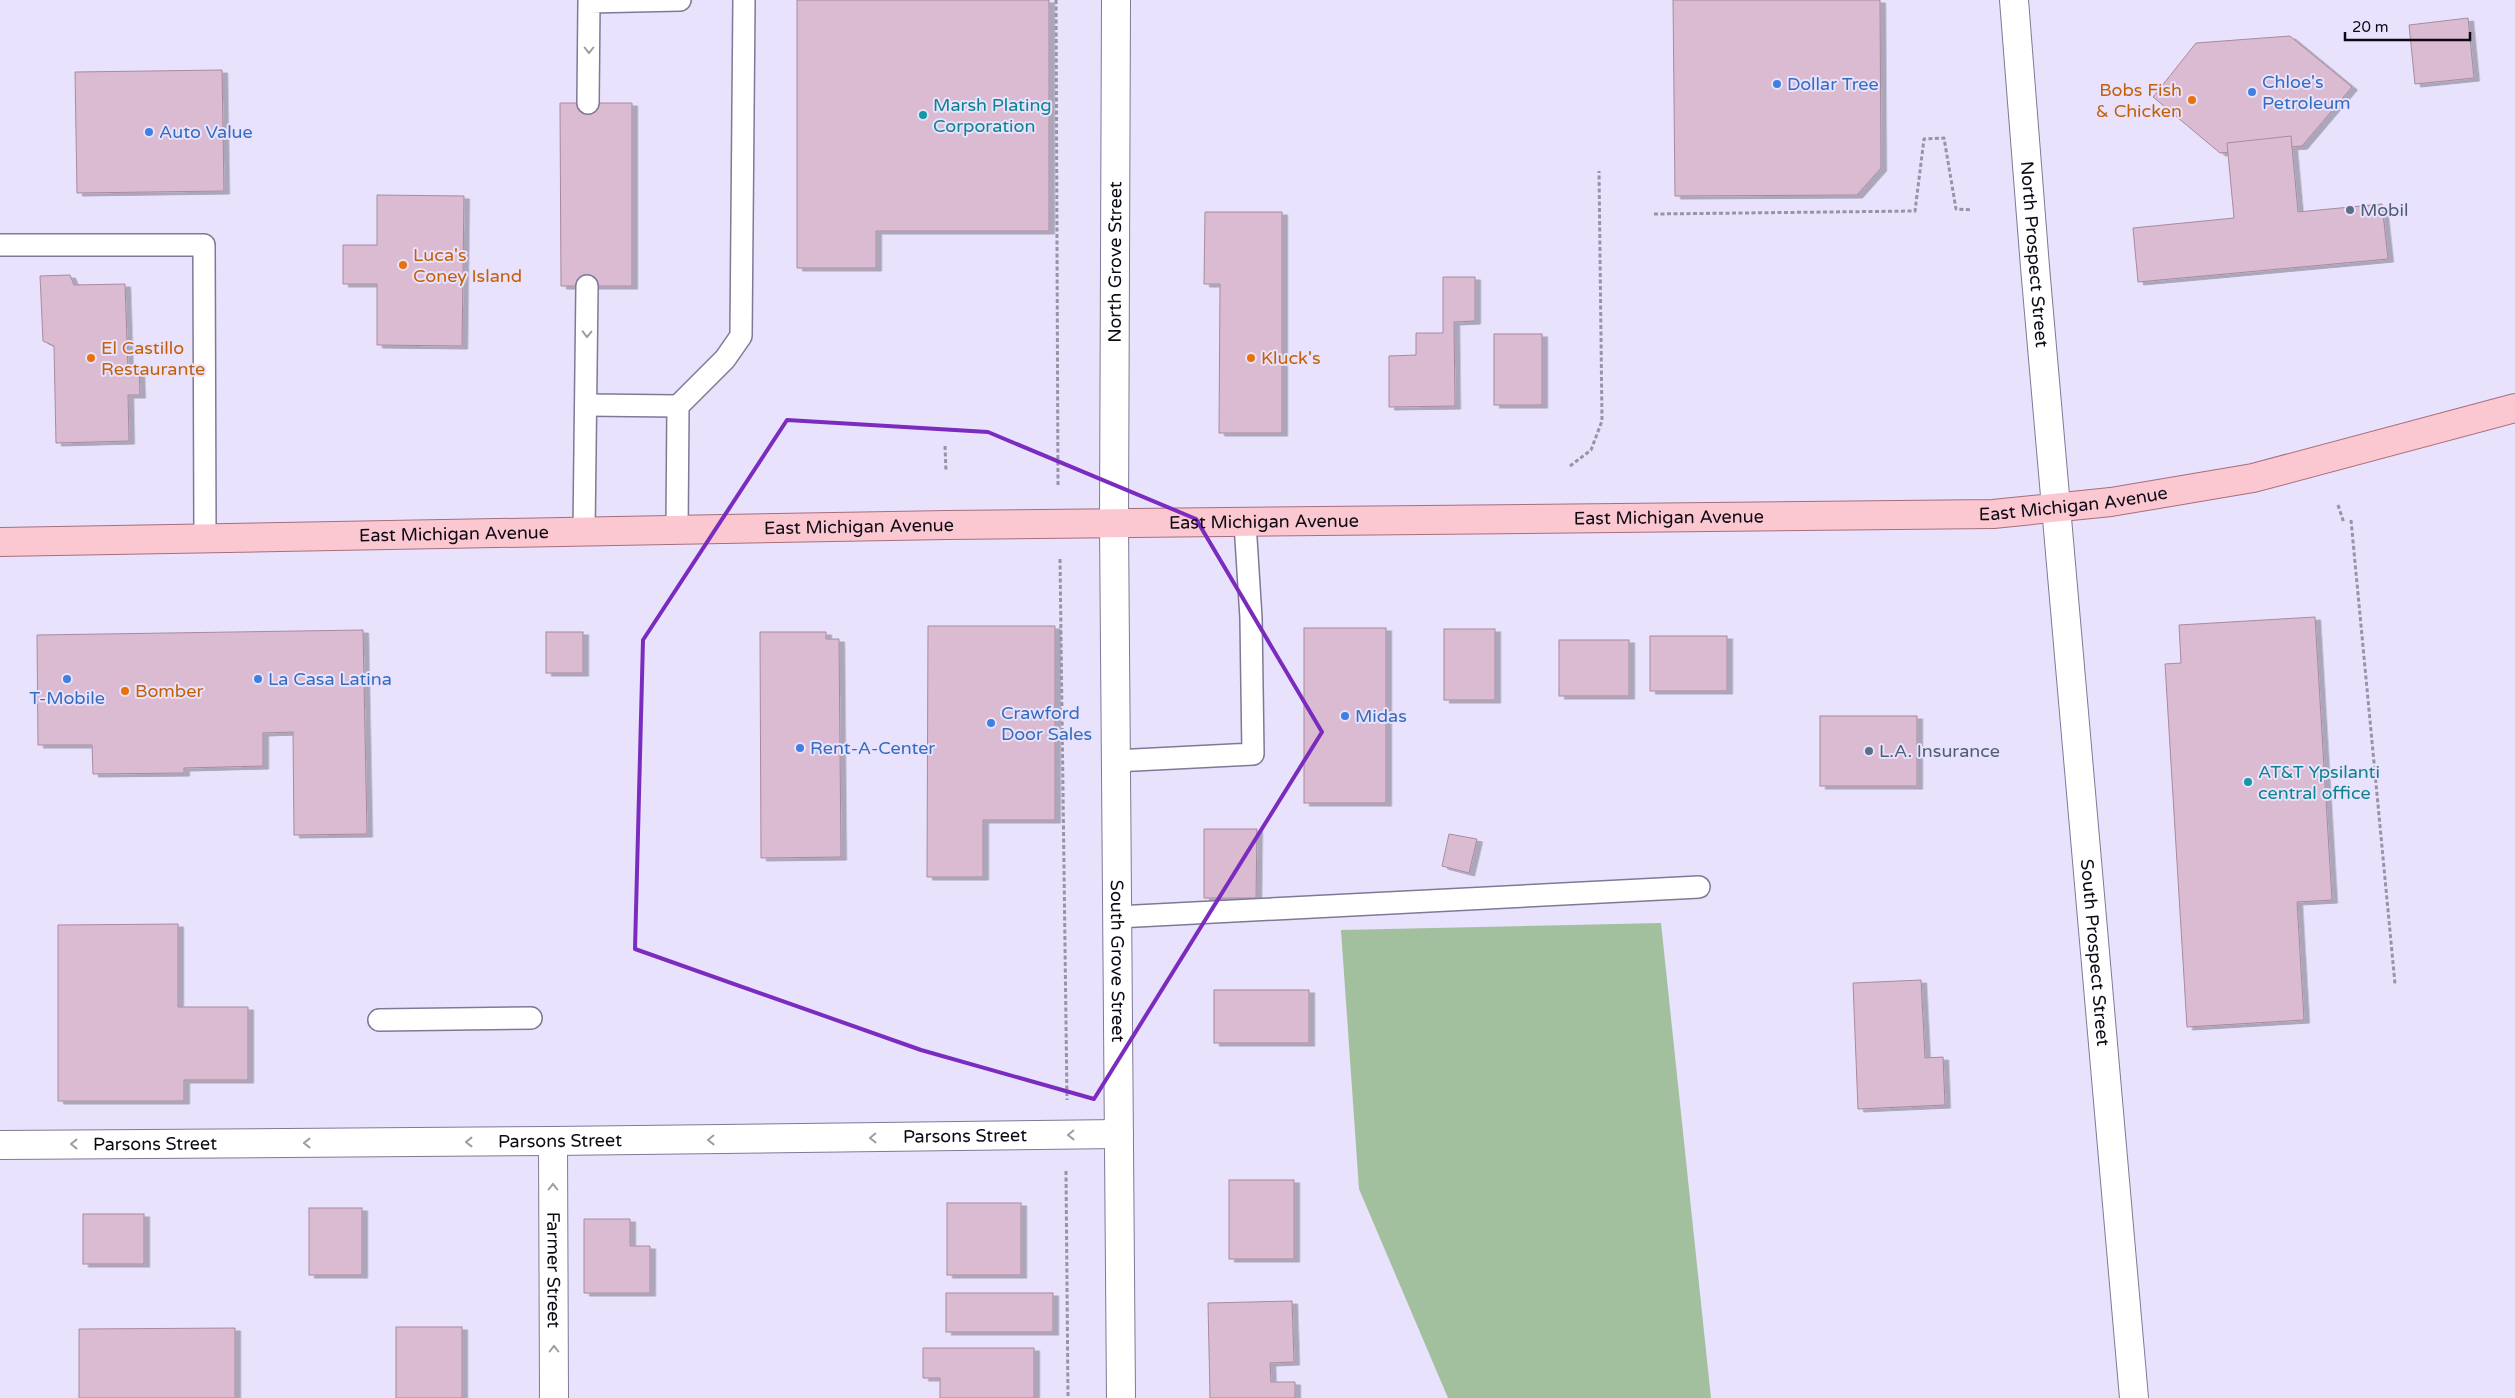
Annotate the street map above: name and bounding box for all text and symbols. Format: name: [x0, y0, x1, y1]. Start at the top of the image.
scale bar: [2345, 10, 2470, 42]
text: 20 m: [2352, 18, 2389, 36]
one-way arrow: [584, 47, 594, 55]
place label: Chloe's Petroleum: [2262, 71, 2351, 114]
place label: Dollar Tree: [1787, 73, 1879, 95]
marker: Dollar Tree: [1771, 78, 1783, 90]
place label: Bobs Fish & Chicken: [2096, 79, 2182, 122]
marker: Chloe's Petroleum: [2246, 86, 2258, 98]
place label: Marsh Plating Corporation: [933, 94, 1052, 137]
marker: Bobs Fish & Chicken: [2186, 94, 2198, 106]
marker: Marsh Plating Corporation: [917, 109, 929, 121]
place label: Auto Value: [159, 121, 253, 143]
marker: Auto Value: [143, 126, 155, 138]
street label: North Prospect Street: [2016, 160, 2053, 348]
street label: North Grove Street: [1104, 181, 1126, 343]
place label: Mobil: [2360, 199, 2408, 221]
marker: Mobil: [2344, 204, 2356, 216]
place label: Luca's Coney Island: [413, 244, 522, 287]
marker: Luca's Coney Island: [397, 259, 409, 271]
one-way arrow: [582, 331, 592, 339]
place label: El Castillo Restaurante: [101, 337, 205, 380]
place label: Kluck's: [1261, 347, 1321, 369]
marker: El Castillo Restaurante: [85, 352, 97, 364]
marker: Kluck's: [1245, 352, 1257, 364]
street label: East Michigan Avenue: [1979, 482, 2169, 525]
street label: East Michigan Avenue: [1574, 505, 1764, 529]
street label: East Michigan Avenue: [1169, 510, 1359, 534]
street label: East Michigan Avenue: [764, 514, 954, 539]
street label: East Michigan Avenue: [359, 521, 549, 547]
place label: La Casa Latina: [268, 668, 392, 690]
marker: T-Mobile: [61, 673, 73, 685]
marker: La Casa Latina: [252, 673, 264, 685]
place label: Bomber: [135, 680, 203, 702]
marker: Bomber: [119, 685, 131, 697]
place label: T-Mobile: [29, 687, 105, 709]
place label: Crawford Door Sales: [1001, 702, 1092, 745]
place label: Midas: [1355, 705, 1407, 727]
marker: Midas: [1339, 710, 1351, 722]
marker: Crawford Door Sales: [985, 717, 997, 729]
place label: Rent-A-Center: [810, 737, 935, 759]
place label: L.A. Insurance: [1879, 740, 2000, 762]
marker: Rent-A-Center: [794, 742, 806, 754]
marker: L.A. Insurance: [1863, 745, 1875, 757]
place label: AT&T Ypsilanti central office: [2258, 761, 2380, 804]
marker: AT&T Ypsilanti central office: [2242, 776, 2254, 788]
street label: South Prospect Street: [2076, 858, 2114, 1047]
street label: South Grove Street: [1106, 880, 1129, 1042]
street label: Parsons Street: [903, 1124, 1027, 1148]
street label: Parsons Street: [498, 1129, 622, 1152]
one-way arrow: [1066, 1130, 1074, 1140]
street label: Parsons Street: [93, 1132, 217, 1155]
one-way arrow: [869, 1132, 877, 1143]
one-way arrow: [707, 1135, 714, 1145]
one-way arrow: [302, 1137, 310, 1148]
one-way arrow: [465, 1137, 472, 1147]
one-way arrow: [70, 1139, 78, 1149]
one-way arrow: [548, 1183, 558, 1190]
street label: Farmer Street: [542, 1212, 565, 1328]
one-way arrow: [549, 1345, 559, 1353]

